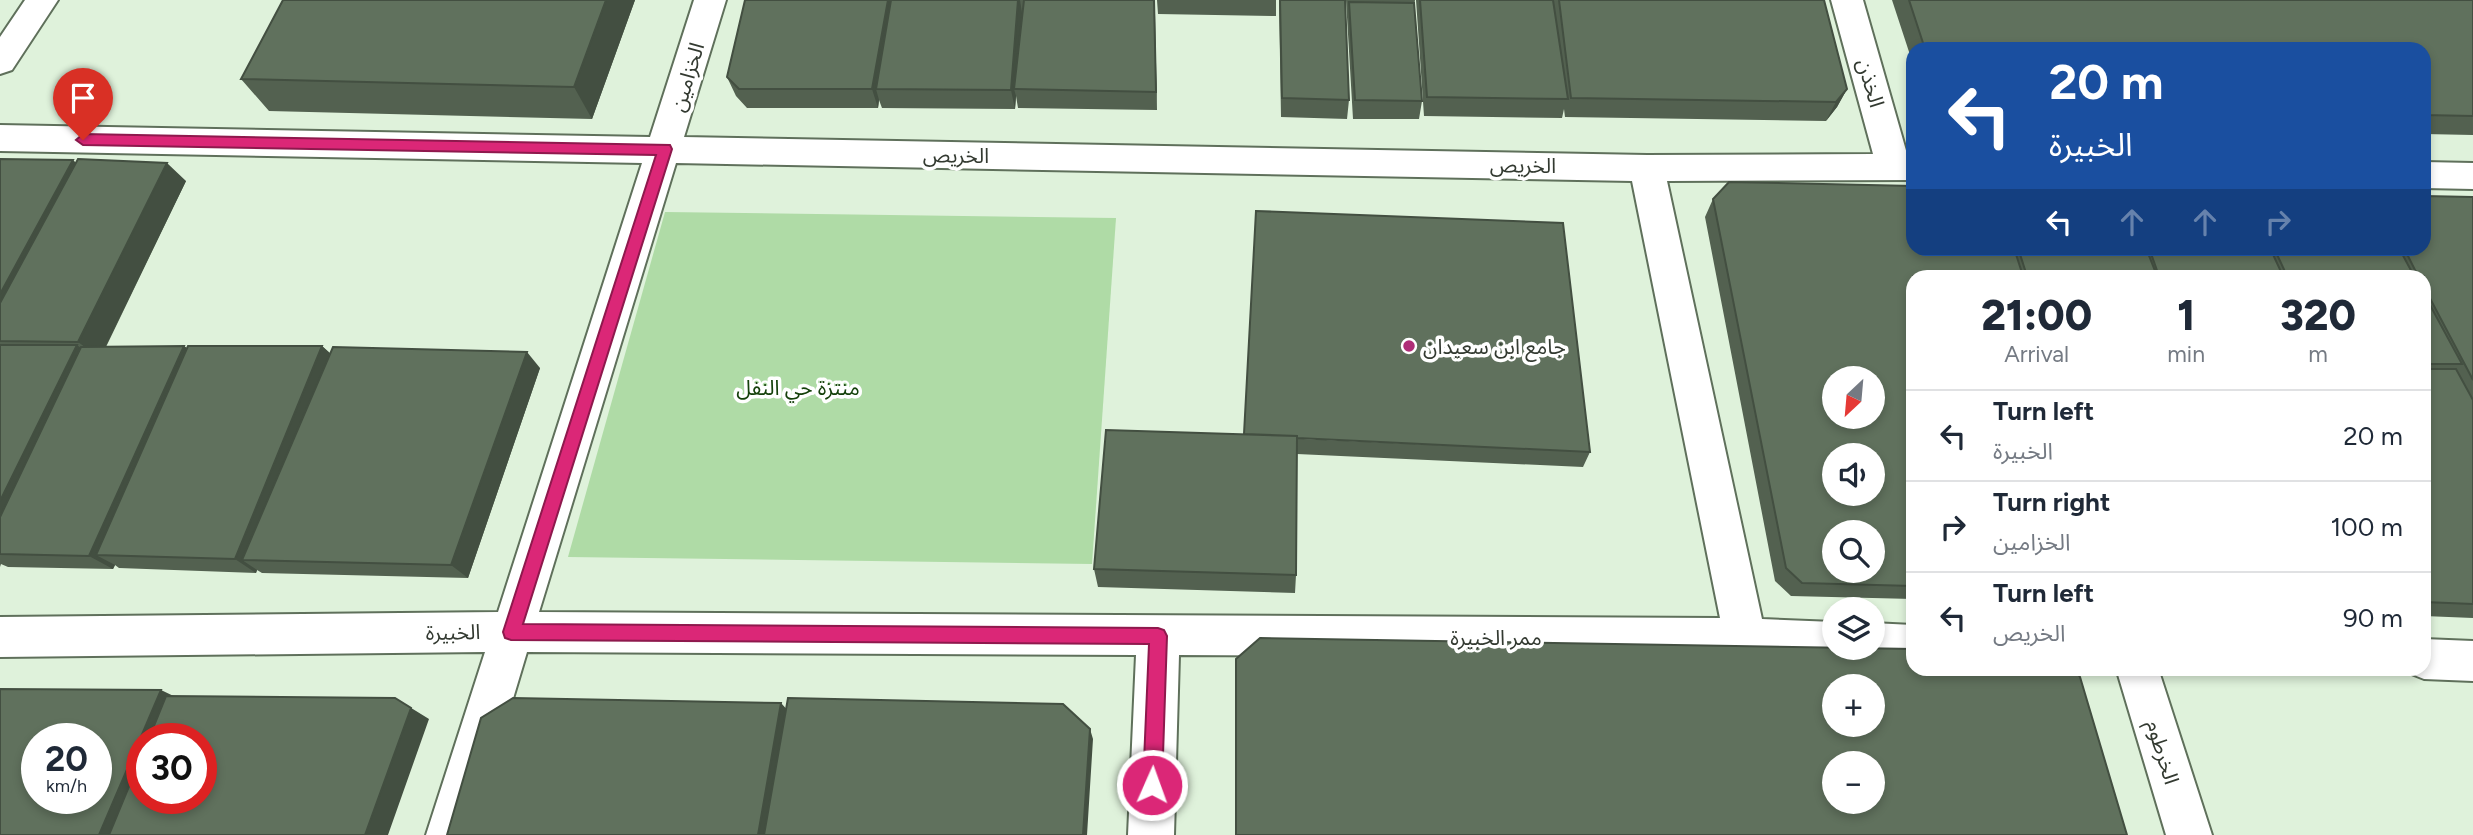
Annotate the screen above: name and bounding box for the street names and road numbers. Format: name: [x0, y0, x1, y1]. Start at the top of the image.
street label: الخزامين: [665, 39, 709, 115]
street label: الخذن: [1852, 56, 1890, 110]
street label: الخريص: [923, 142, 989, 168]
street label: الخريص: [1490, 152, 1556, 178]
street label: الخبيرة: [425, 619, 481, 645]
street label: ممر الخبيرة: [1450, 625, 1542, 650]
street label: الخرطوم: [2138, 717, 2185, 788]

